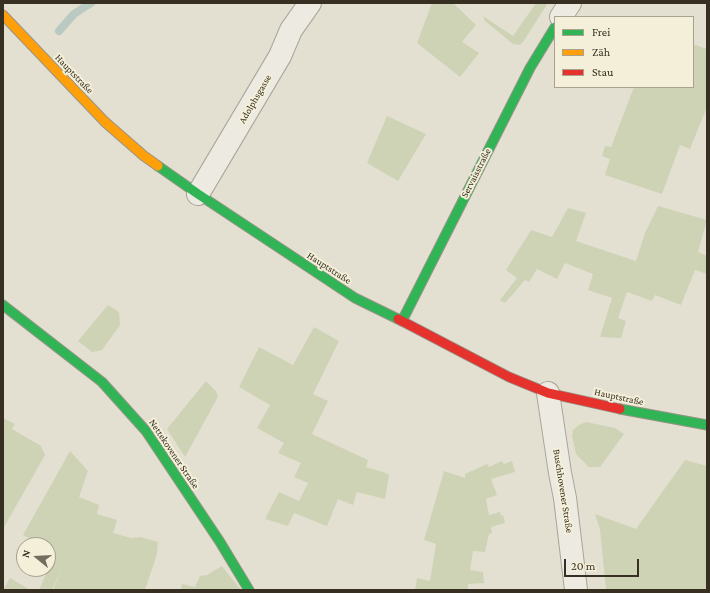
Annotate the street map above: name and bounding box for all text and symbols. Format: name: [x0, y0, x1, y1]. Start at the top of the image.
legend: [554, 16, 694, 88]
text: Frei: [592, 25, 610, 39]
text: Zäh: [592, 45, 610, 59]
street label: Hauptstraße: [52, 52, 96, 96]
text: Stau: [592, 65, 613, 79]
street label: Adolphsgasse: [236, 72, 274, 126]
street label: Servaisstraße: [458, 146, 494, 200]
street label: Hauptstraße: [305, 249, 353, 287]
street label: Hauptstraße: [593, 386, 645, 408]
street label: Nettekovener Straße: [146, 417, 202, 491]
street label: Buschhovener Straße: [550, 448, 576, 534]
north arrow: [16, 537, 56, 577]
text: N: [19, 548, 32, 559]
scale bar: [566, 551, 641, 577]
text: 20 m: [571, 559, 595, 573]

